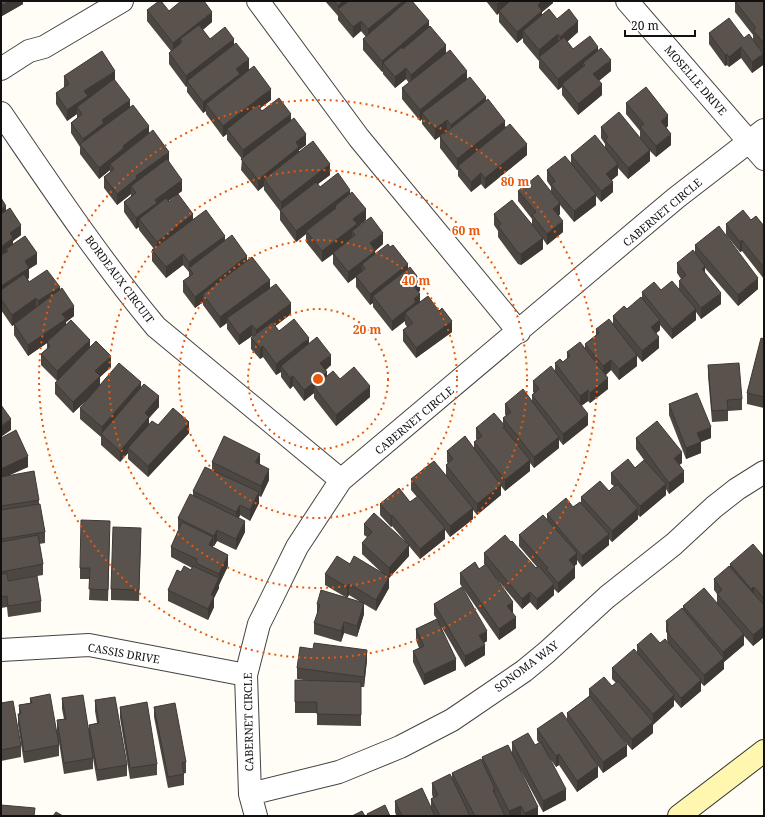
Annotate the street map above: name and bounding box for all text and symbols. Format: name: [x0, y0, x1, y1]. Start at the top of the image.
scale bar: [625, 12, 695, 38]
text: 20 m: [631, 17, 659, 34]
street label: MOSELLE DRIVE: [661, 42, 731, 118]
text: 80 m: [501, 173, 529, 190]
street label: CABERNET CIRCLE: [619, 174, 705, 250]
text: 60 m: [452, 222, 480, 239]
street label: BORDEAUX CIRCUIT: [82, 232, 158, 326]
text: 40 m: [402, 272, 430, 289]
text: 20 m: [353, 321, 381, 338]
centre of rings: [311, 372, 325, 386]
street label: CABERNET CIRCLE: [371, 382, 457, 458]
street label: SONOMA WAY: [491, 637, 561, 695]
street label: CASSIS DRIVE: [87, 639, 161, 667]
street label: CABERNET CIRCLE: [240, 672, 256, 772]

